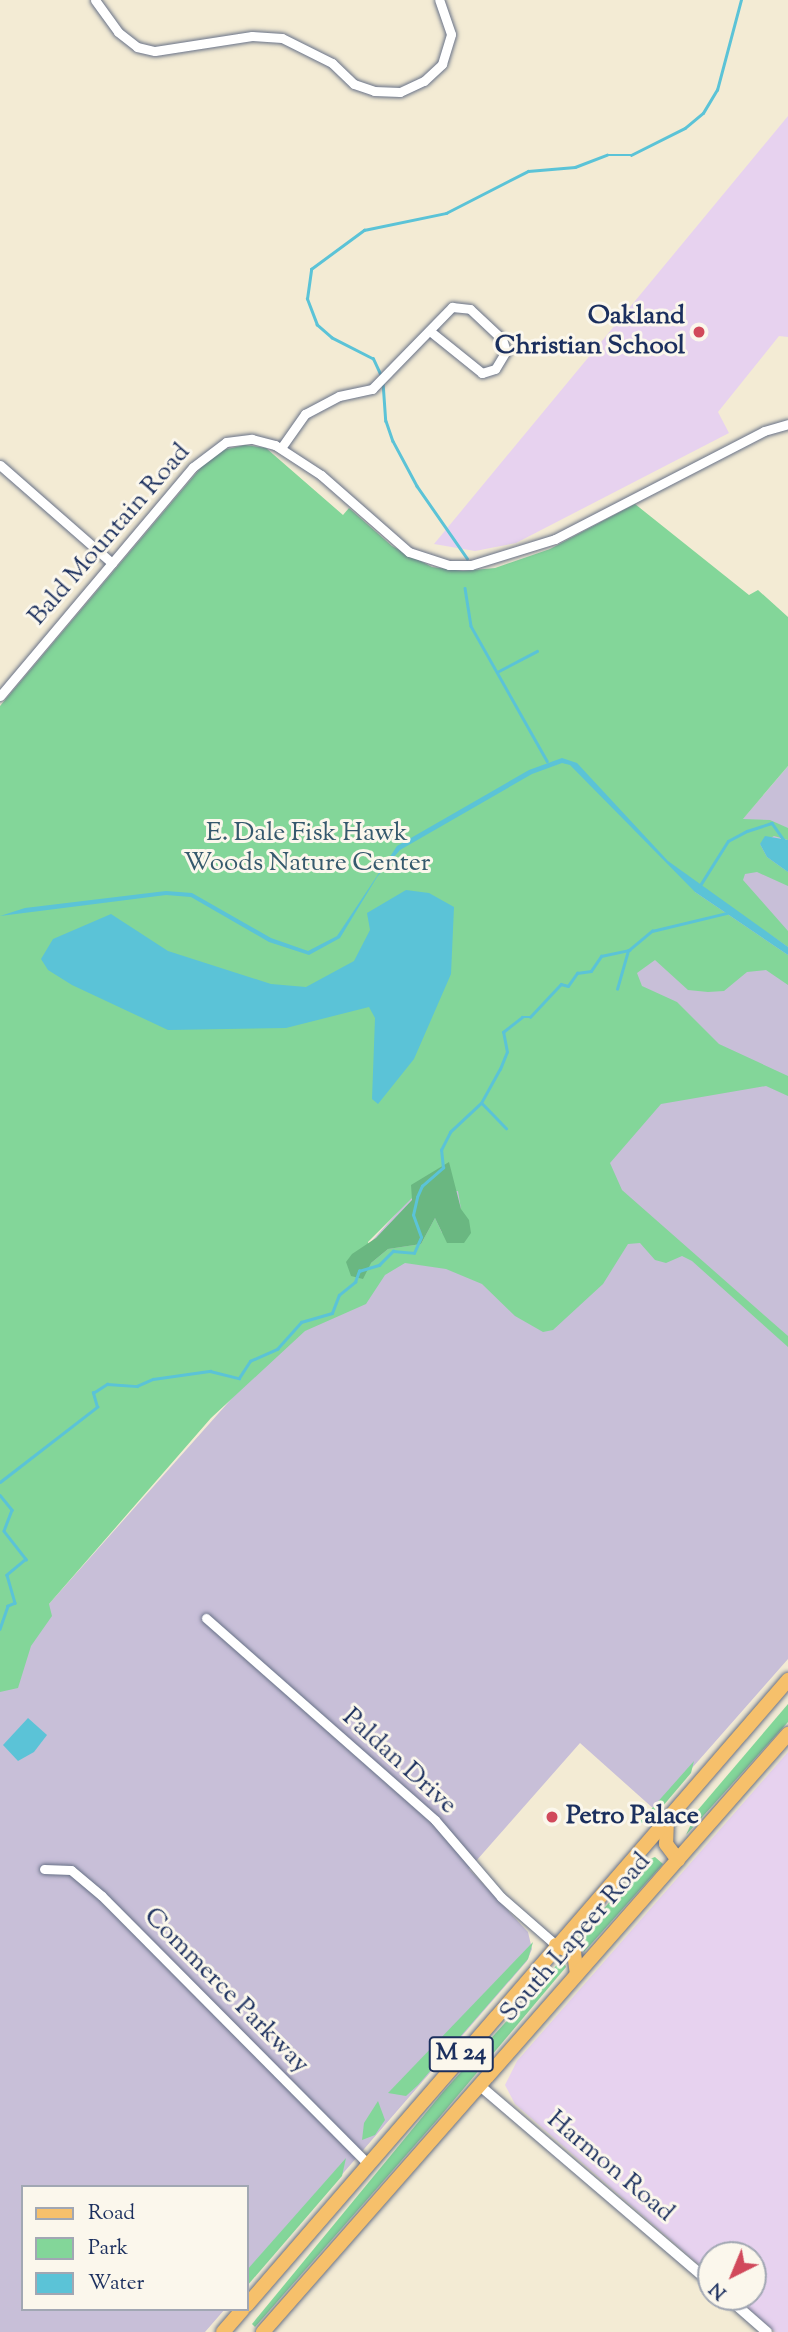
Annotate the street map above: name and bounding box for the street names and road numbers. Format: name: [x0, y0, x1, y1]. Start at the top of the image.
street label: Bald Mountain Road: [22, 438, 198, 632]
street label: Paldan Drive: [335, 1702, 463, 1822]
street label: South Lapeer Road: [494, 1847, 658, 2029]
street label: Commerce Parkway: [137, 1902, 315, 2080]
road number: M 24: [428, 2034, 494, 2074]
street label: Harmon Road: [540, 2105, 680, 2229]

